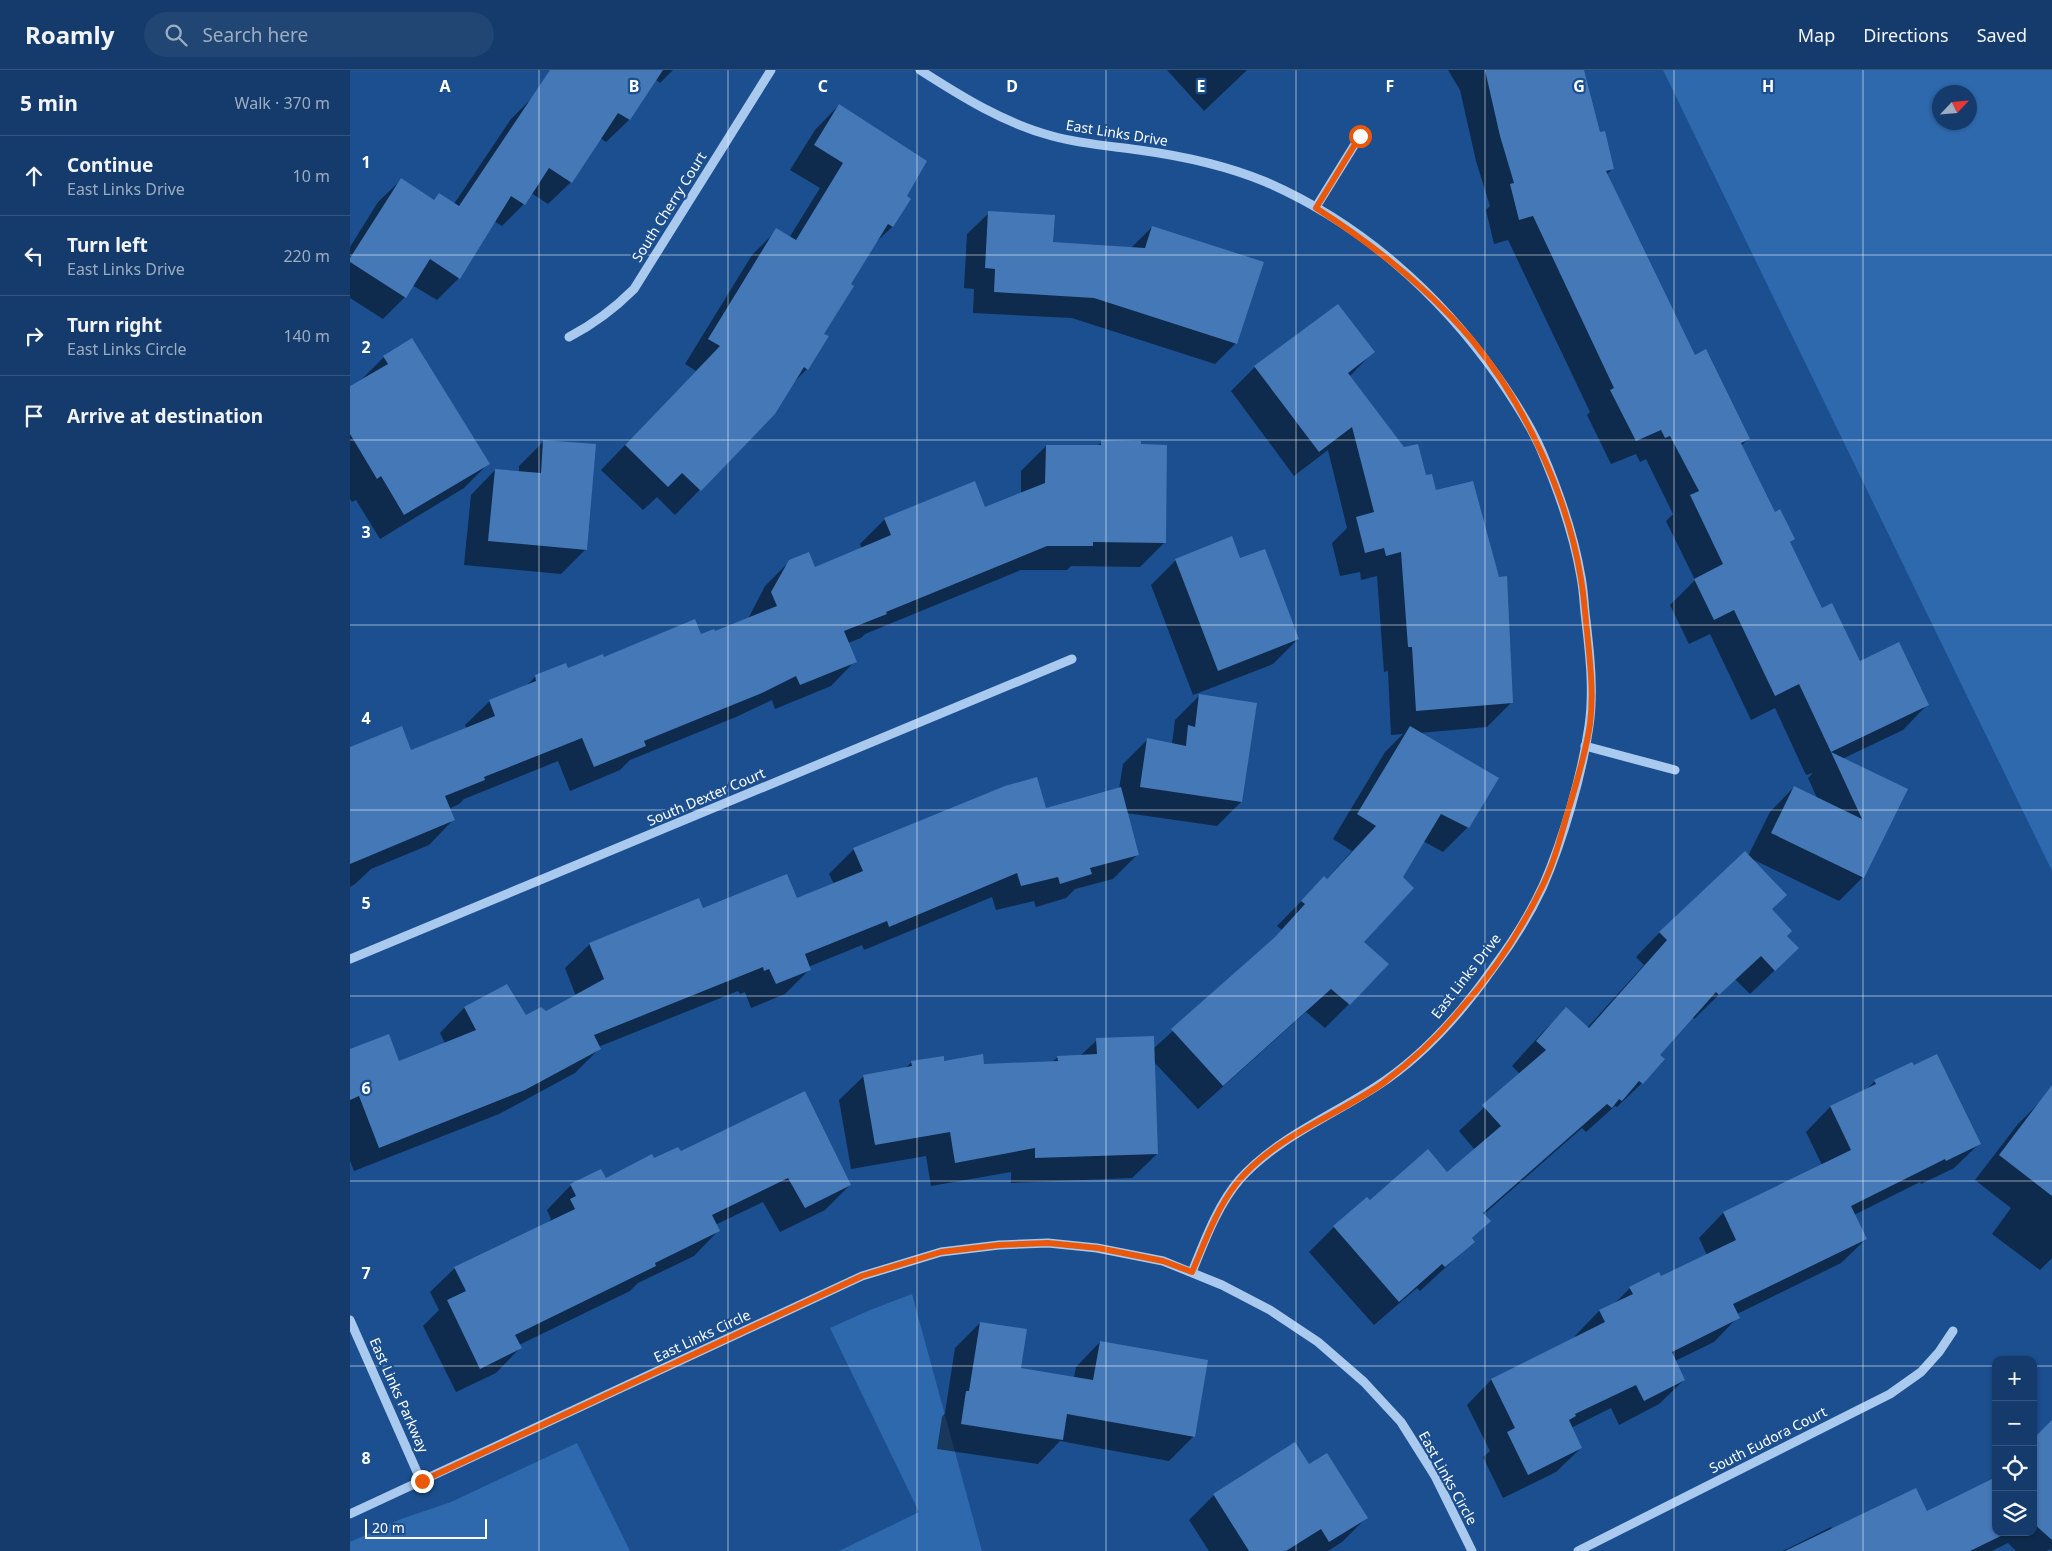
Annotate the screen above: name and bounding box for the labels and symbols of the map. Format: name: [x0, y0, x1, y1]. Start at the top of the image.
text: A: [439, 75, 451, 97]
text: B: [629, 75, 639, 97]
text: C: [818, 75, 828, 97]
text: D: [1006, 75, 1018, 97]
text: E: [1197, 75, 1206, 97]
text: F: [1386, 75, 1394, 97]
text: G: [1573, 75, 1585, 97]
text: H: [1762, 75, 1774, 97]
north arrow: [1932, 85, 1977, 130]
street label: East Links Drive: [1065, 115, 1170, 150]
route start: [1349, 125, 1372, 148]
street label: South Cherry Court: [627, 148, 710, 265]
text: 1: [361, 151, 371, 173]
text: 2: [361, 336, 371, 358]
text: 3: [361, 521, 371, 543]
text: 4: [361, 707, 371, 729]
street label: South Dexter Court: [644, 763, 768, 830]
text: 5: [361, 892, 371, 914]
street label: East Links Drive: [1426, 929, 1505, 1022]
text: 6: [361, 1077, 371, 1099]
text: 7: [361, 1262, 371, 1284]
street label: East Links Circle: [650, 1305, 753, 1366]
street label: East Links Parkway: [366, 1334, 434, 1456]
street label: South Eudora Court: [1706, 1402, 1830, 1477]
street label: East Links Circle: [1415, 1427, 1482, 1528]
text: 8: [361, 1447, 371, 1469]
route end: [411, 1470, 434, 1493]
scale bar: [365, 1516, 488, 1539]

